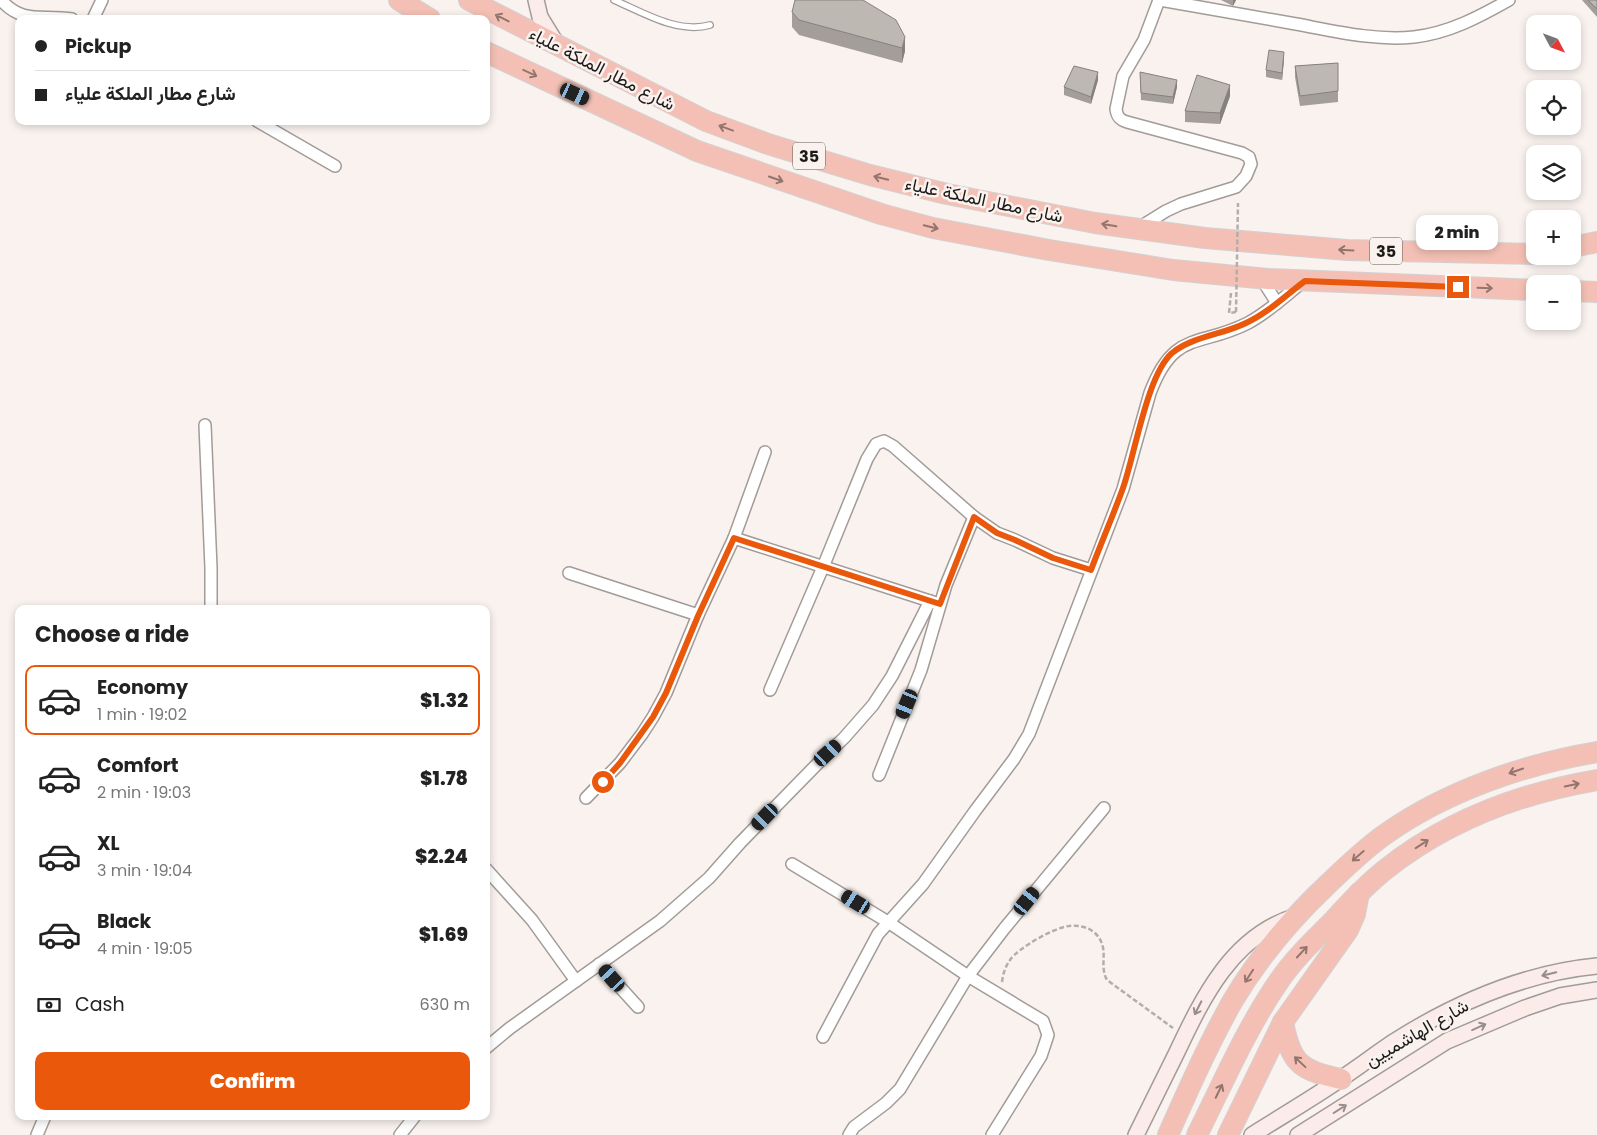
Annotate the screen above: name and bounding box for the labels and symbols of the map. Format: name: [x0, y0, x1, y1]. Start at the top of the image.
one-way arrow: [495, 13, 510, 22]
north arrow: [1526, 15, 1581, 70]
street label: شارع مطار الملكة علياء: [525, 21, 680, 116]
one-way arrow: [522, 69, 537, 79]
car: [558, 81, 591, 107]
one-way arrow: [719, 123, 735, 132]
road number: 35: [793, 142, 825, 170]
street label: شارع مطار الملكة علياء: [903, 171, 1065, 228]
one-way arrow: [874, 172, 890, 182]
one-way arrow: [767, 175, 783, 184]
callout: 2 min: [1417, 214, 1499, 250]
one-way arrow: [1101, 220, 1117, 230]
one-way arrow: [922, 223, 938, 232]
road number: 35: [1370, 238, 1402, 264]
one-way arrow: [1339, 245, 1355, 255]
route end: [1447, 276, 1469, 298]
one-way arrow: [1477, 283, 1493, 292]
car: [894, 687, 919, 721]
car: [811, 737, 844, 769]
one-way arrow: [1508, 767, 1524, 776]
route start: [592, 771, 614, 793]
one-way arrow: [1564, 779, 1580, 789]
car: [749, 801, 780, 833]
one-way arrow: [1415, 839, 1429, 849]
one-way arrow: [1352, 850, 1365, 862]
car: [1011, 885, 1042, 917]
car: [839, 888, 872, 916]
one-way arrow: [1296, 946, 1308, 959]
car: [596, 962, 627, 994]
one-way arrow: [1244, 968, 1254, 982]
one-way arrow: [1541, 970, 1557, 979]
street label: شارع الهاشميين: [1360, 993, 1473, 1072]
one-way arrow: [1193, 1000, 1202, 1015]
one-way arrow: [1471, 1021, 1486, 1031]
one-way arrow: [1294, 1056, 1306, 1068]
one-way arrow: [1214, 1084, 1224, 1099]
one-way arrow: [1332, 1104, 1346, 1114]

